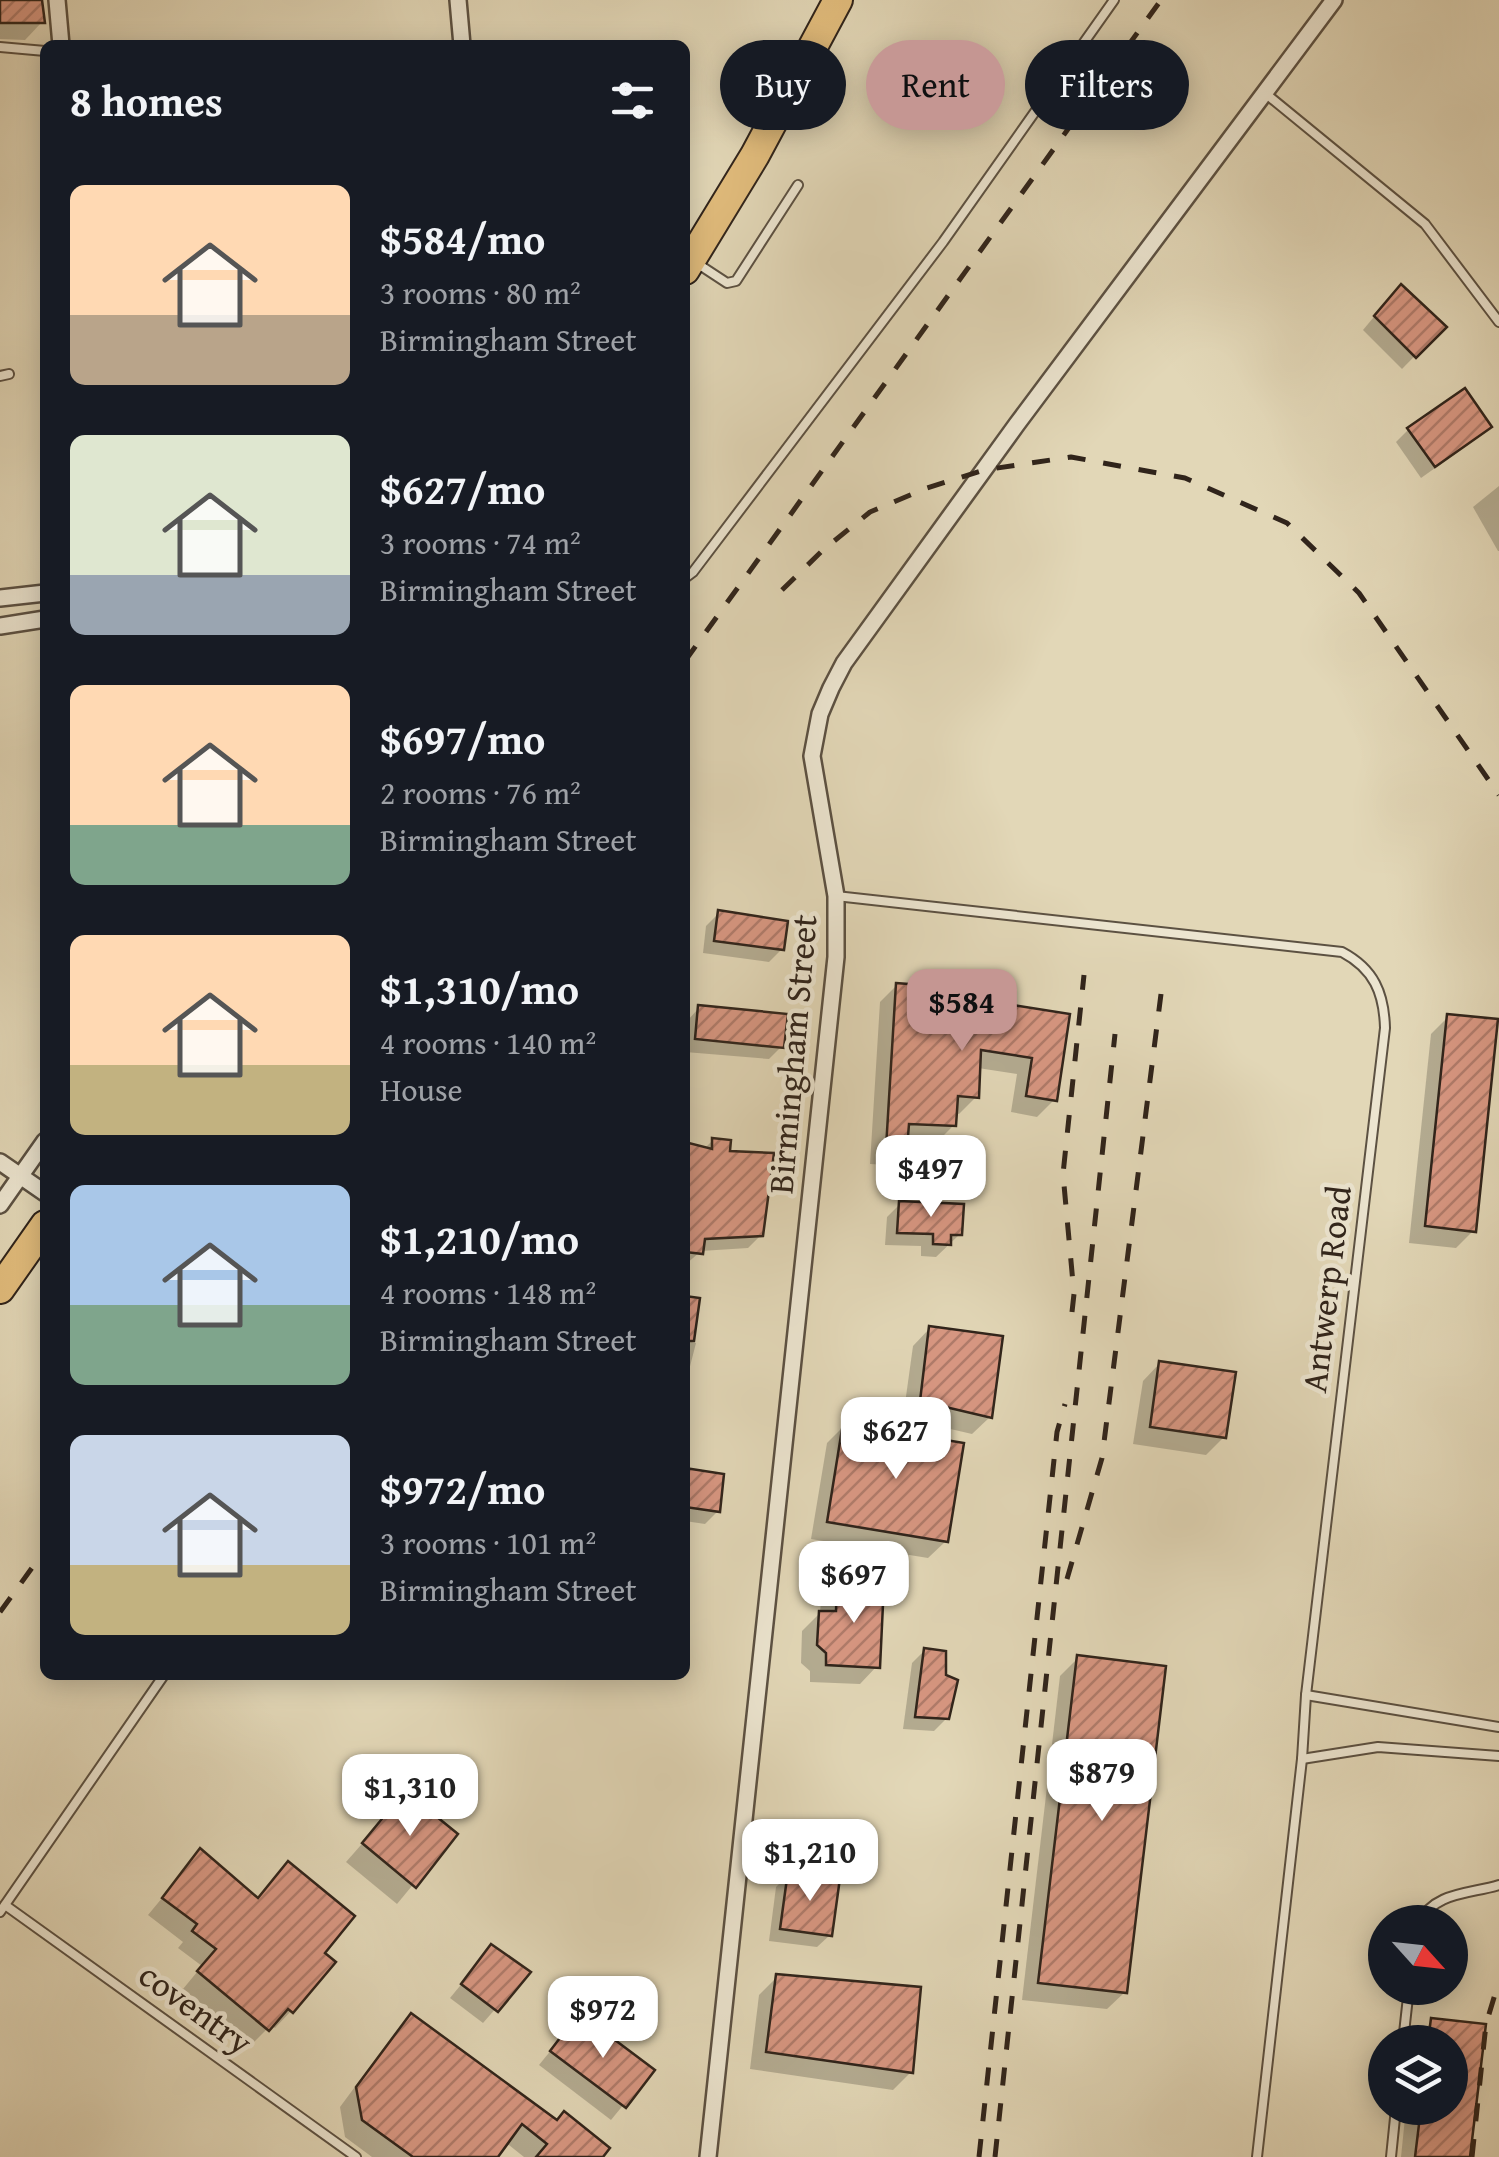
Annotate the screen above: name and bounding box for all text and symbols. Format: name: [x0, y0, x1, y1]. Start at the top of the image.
chip: Buy: [720, 40, 846, 130]
chip: Rent: [866, 40, 1005, 130]
chip: Filters: [1025, 40, 1189, 130]
text: 8 homes: [70, 70, 223, 131]
icon: filters: [605, 73, 660, 128]
text: $584/mo: [380, 208, 545, 269]
icon: home: [150, 225, 270, 345]
text: 3 rooms · 80 m²: [380, 269, 581, 316]
text: Birmingham Street: [380, 316, 637, 363]
text: $627/mo: [380, 458, 545, 519]
icon: home: [150, 475, 270, 595]
text: 3 rooms · 74 m²: [380, 519, 581, 566]
text: Birmingham Street: [380, 566, 637, 613]
text: $697/mo: [380, 708, 545, 769]
icon: home: [150, 725, 270, 845]
text: 2 rooms · 76 m²: [380, 769, 581, 816]
text: Birmingham Street: [380, 816, 637, 863]
street label: Birmingham Street: [754, 912, 830, 1196]
text: $1,310/mo: [380, 958, 579, 1019]
pin: $584: [903, 969, 1021, 1054]
icon: home: [150, 975, 270, 1095]
text: $584: [929, 978, 995, 1025]
text: 4 rooms · 140 m²: [380, 1019, 596, 1066]
text: House: [380, 1066, 463, 1113]
pin: $497: [872, 1135, 990, 1220]
text: $497: [898, 1144, 964, 1191]
street label: Antwerp Road: [1288, 1182, 1364, 1395]
text: $1,210/mo: [380, 1208, 579, 1269]
icon: home: [150, 1225, 270, 1345]
text: 4 rooms · 148 m²: [380, 1269, 596, 1316]
text: Birmingham Street: [380, 1316, 637, 1363]
pin: $627: [837, 1397, 955, 1482]
text: $627: [863, 1406, 929, 1453]
text: $972/mo: [380, 1458, 545, 1519]
icon: home: [150, 1475, 270, 1595]
text: 3 rooms · 101 m²: [380, 1519, 596, 1566]
pin: $697: [795, 1541, 913, 1626]
text: $697: [821, 1550, 887, 1597]
text: Birmingham Street: [380, 1566, 637, 1613]
pin: $879: [1043, 1739, 1161, 1824]
text: $879: [1069, 1748, 1135, 1795]
pin: $1,310: [329, 1754, 491, 1839]
text: $1,310: [364, 1763, 456, 1810]
pin: $1,210: [729, 1819, 891, 1904]
text: $1,210: [764, 1828, 856, 1875]
north arrow: [1368, 1905, 1468, 2005]
map controls: [1368, 1905, 1468, 2125]
street label: coventry: [129, 1949, 264, 2067]
pin: $972: [544, 1976, 662, 2061]
text: $972: [570, 1985, 636, 2032]
button: layers: [1368, 2025, 1468, 2125]

